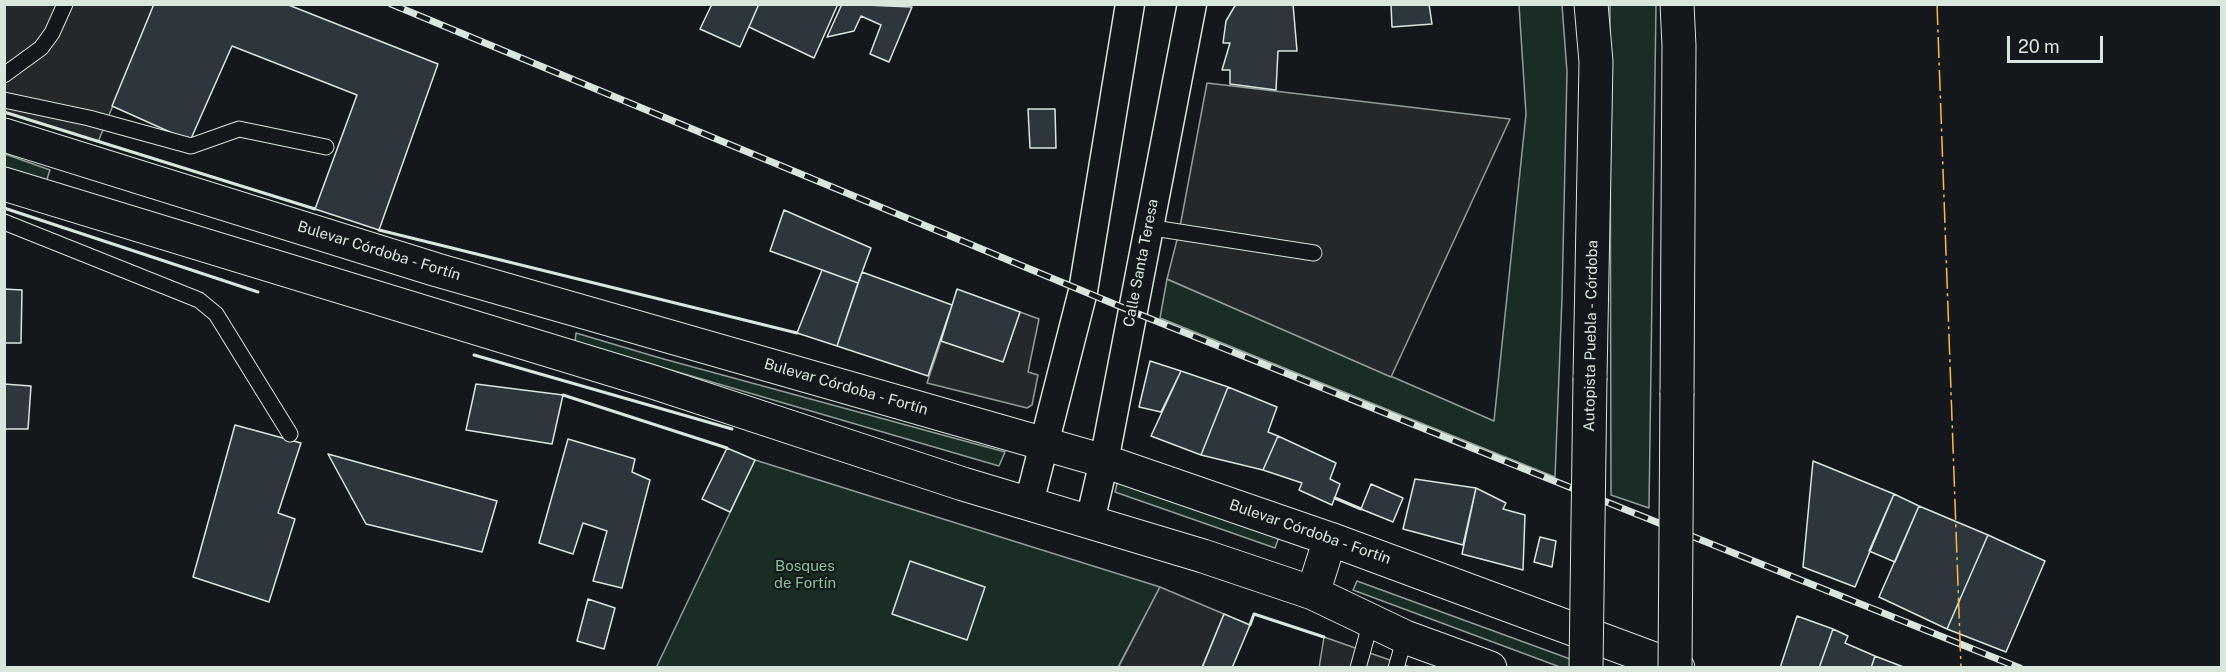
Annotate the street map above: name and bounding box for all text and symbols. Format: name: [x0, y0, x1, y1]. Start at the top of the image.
scale bar: [2010, 24, 2106, 62]
text: 20 m: [2018, 36, 2060, 57]
street label: Calle Santa Teresa: [1120, 197, 1162, 329]
street label: Bulevar Córdoba - Fortín: [295, 218, 463, 284]
street label: Autopista Puebla - Córdoba: [1580, 240, 1602, 432]
street label: Bulevar Córdoba - Fortín: [762, 355, 930, 419]
street label: Bulevar Córdoba - Fortín: [1227, 496, 1393, 568]
park label: Bosques de Fortín: [774, 557, 836, 592]

